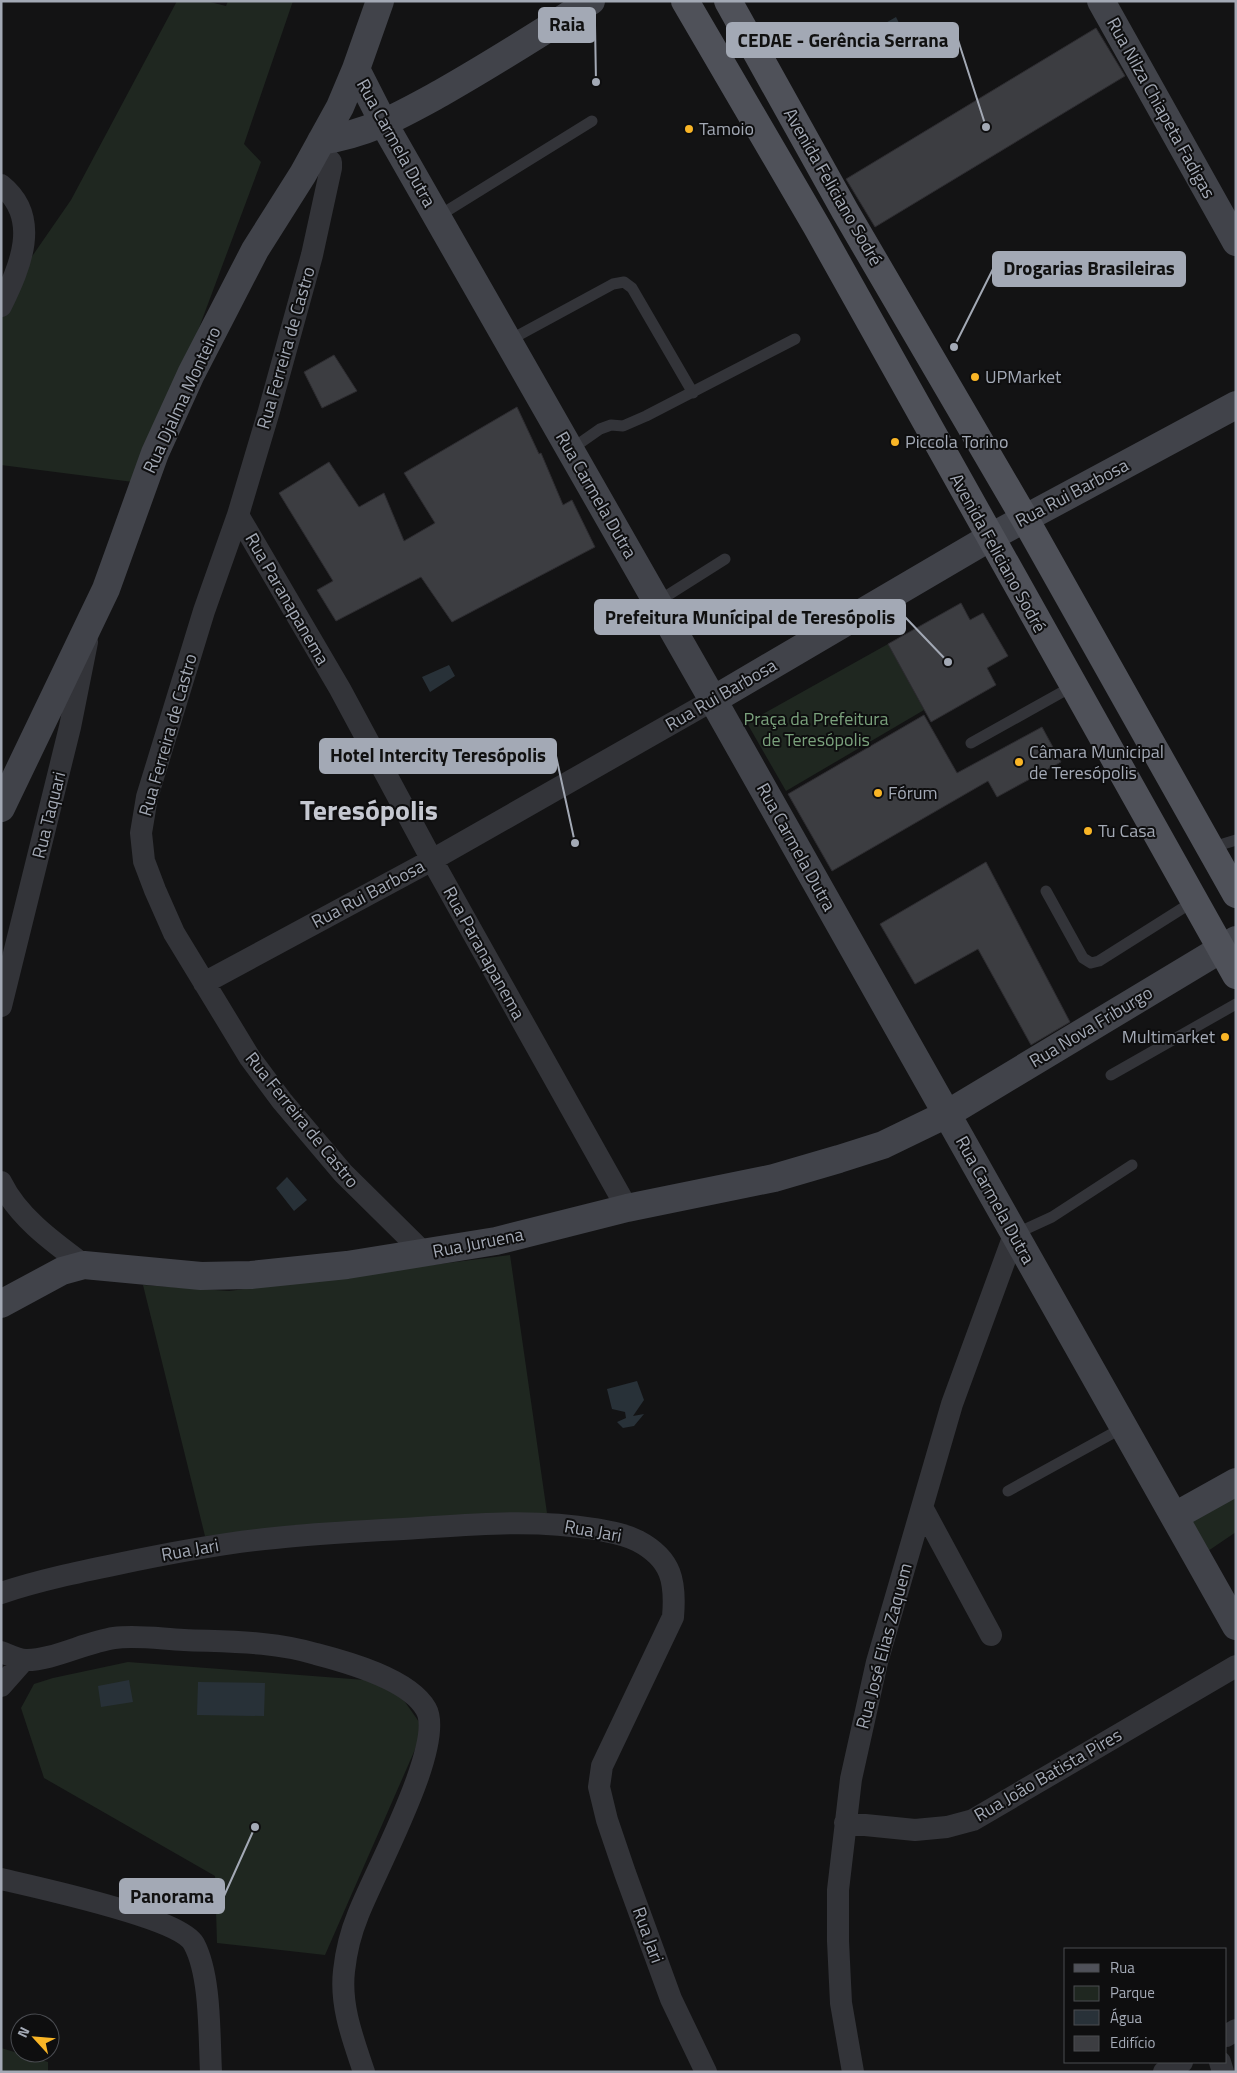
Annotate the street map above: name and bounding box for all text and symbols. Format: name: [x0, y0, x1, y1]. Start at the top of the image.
callout: Raia: [539, 8, 595, 42]
text: Raia: [549, 9, 585, 38]
street label: Rua Nilza Chiapeta Fadigas: [1100, 12, 1223, 203]
callout: CEDAE - Gerência Serrana: [727, 23, 958, 57]
text: CEDAE - Gerência Serrana: [738, 25, 949, 54]
street label: Rua Carmela Dutra: [350, 74, 443, 212]
street label: Avenida Feliciano Sodré: [777, 103, 890, 271]
place label: Tamoio: [699, 115, 754, 142]
marker: Tamoio: [683, 123, 695, 135]
callout: Drogarias Brasileiras: [993, 252, 1185, 286]
text: Drogarias Brasileiras: [1003, 253, 1175, 282]
street label: Rua Ferreira de Castro: [249, 263, 322, 432]
street label: Rua Djalma Monteiro: [136, 322, 227, 478]
place label: UPMarket: [985, 363, 1062, 390]
marker: UPMarket: [969, 371, 981, 383]
street label: Rua Carmela Dutra: [549, 426, 644, 563]
place label: Piccola Torino: [905, 428, 1008, 455]
marker: Piccola Torino: [889, 436, 901, 448]
street label: Rua Rui Barbosa: [1010, 451, 1133, 534]
street label: Avenida Feliciano Sodré: [943, 468, 1053, 637]
street label: Rua Paranapanema: [239, 528, 336, 670]
callout: Prefeitura Munícipal de Teresópolis: [595, 600, 905, 634]
text: Prefeitura Munícipal de Teresópolis: [605, 602, 895, 631]
street label: Rua Ferreira de Castro: [131, 650, 204, 819]
street label: Rua Rui Barbosa: [660, 652, 782, 737]
park label: Praça da Prefeitura de Teresópolis: [743, 705, 889, 753]
place label: Câmara Municipal de Teresópolis: [1029, 738, 1164, 786]
callout: Hotel Intercity Teresópolis: [320, 739, 556, 773]
text: Hotel Intercity Teresópolis: [330, 740, 546, 769]
marker: Câmara Municipal de Teresópolis: [1013, 756, 1025, 768]
street label: Rua Taquari: [25, 769, 72, 861]
street label: Rua Carmela Dutra: [750, 778, 843, 916]
place label: Fórum: [888, 779, 937, 806]
marker: Fórum: [872, 787, 884, 799]
district label: Teresópolis: [300, 788, 438, 831]
place label: Tu Casa: [1098, 817, 1156, 844]
marker: Tu Casa: [1082, 825, 1094, 837]
street label: Rua Rui Barbosa: [306, 852, 429, 935]
street label: Rua Paranapanema: [437, 881, 532, 1024]
street label: Rua Nova Friburgo: [1024, 979, 1158, 1074]
place label: Multimarket: [1122, 1023, 1216, 1050]
marker: Multimarket: [1219, 1031, 1231, 1043]
street label: Rua Ferreira de Castro: [239, 1046, 366, 1193]
street label: Rua Carmela Dutra: [949, 1131, 1042, 1269]
street label: Rua Juruena: [430, 1220, 526, 1265]
street label: Rua Jari: [562, 1512, 624, 1549]
street label: Rua Jari: [159, 1531, 221, 1568]
street label: Rua José Elias Zaquem: [848, 1560, 919, 1732]
street label: Rua João Batista Pires: [969, 1721, 1127, 1828]
callout: Panorama: [120, 1879, 224, 1913]
text: Panorama: [130, 1881, 214, 1910]
street label: Rua Jari: [626, 1903, 671, 1967]
legend: [1064, 1948, 1227, 2063]
text: Rua: [1110, 1956, 1135, 1979]
text: Parque: [1110, 1981, 1155, 2004]
text: Água: [1110, 2006, 1142, 2029]
north arrow: [10, 2013, 60, 2063]
text: N: [11, 2023, 34, 2041]
text: Edifício: [1110, 2031, 1155, 2054]

